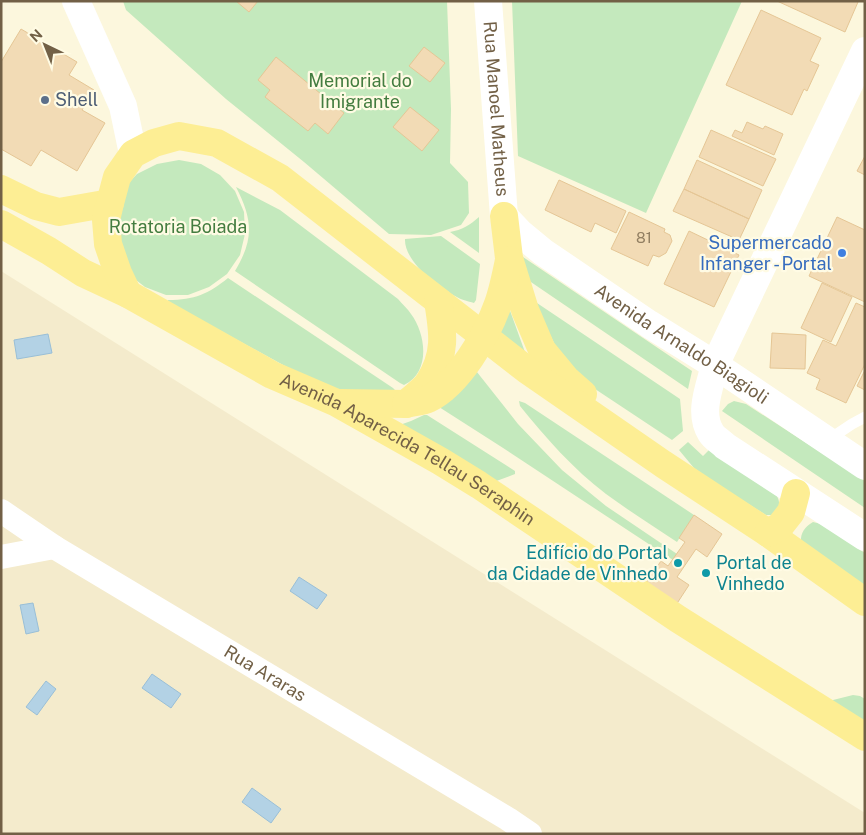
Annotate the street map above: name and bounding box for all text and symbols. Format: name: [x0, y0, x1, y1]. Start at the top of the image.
north arrow: [20, 20, 70, 70]
street label: Rua Manoel Matheus: [480, 20, 514, 197]
text: N: [27, 26, 46, 45]
park label: Memorial do Imigrante: [308, 70, 412, 112]
place label: Shell: [55, 89, 98, 110]
marker: Shell: [39, 94, 51, 106]
park label: Rotatoria Boiada: [109, 216, 247, 237]
house number: 81: [636, 229, 652, 246]
place label: Supermercado Infanger - Portal: [700, 232, 832, 274]
marker: Supermercado Infanger - Portal: [836, 247, 848, 259]
street label: Avenida Arnaldo Biagioli: [591, 279, 773, 408]
street label: Avenida Aparecida Tellau Seraphin: [277, 369, 539, 530]
place label: Edifício do Portal da Cidade de Vinhedo: [487, 542, 668, 584]
place label: Portal de Vinhedo: [716, 552, 792, 594]
marker: Edifício do Portal da Cidade de Vinhedo: [672, 557, 684, 569]
marker: Portal de Vinhedo: [700, 567, 712, 579]
street label: Rua Araras: [220, 640, 310, 706]

